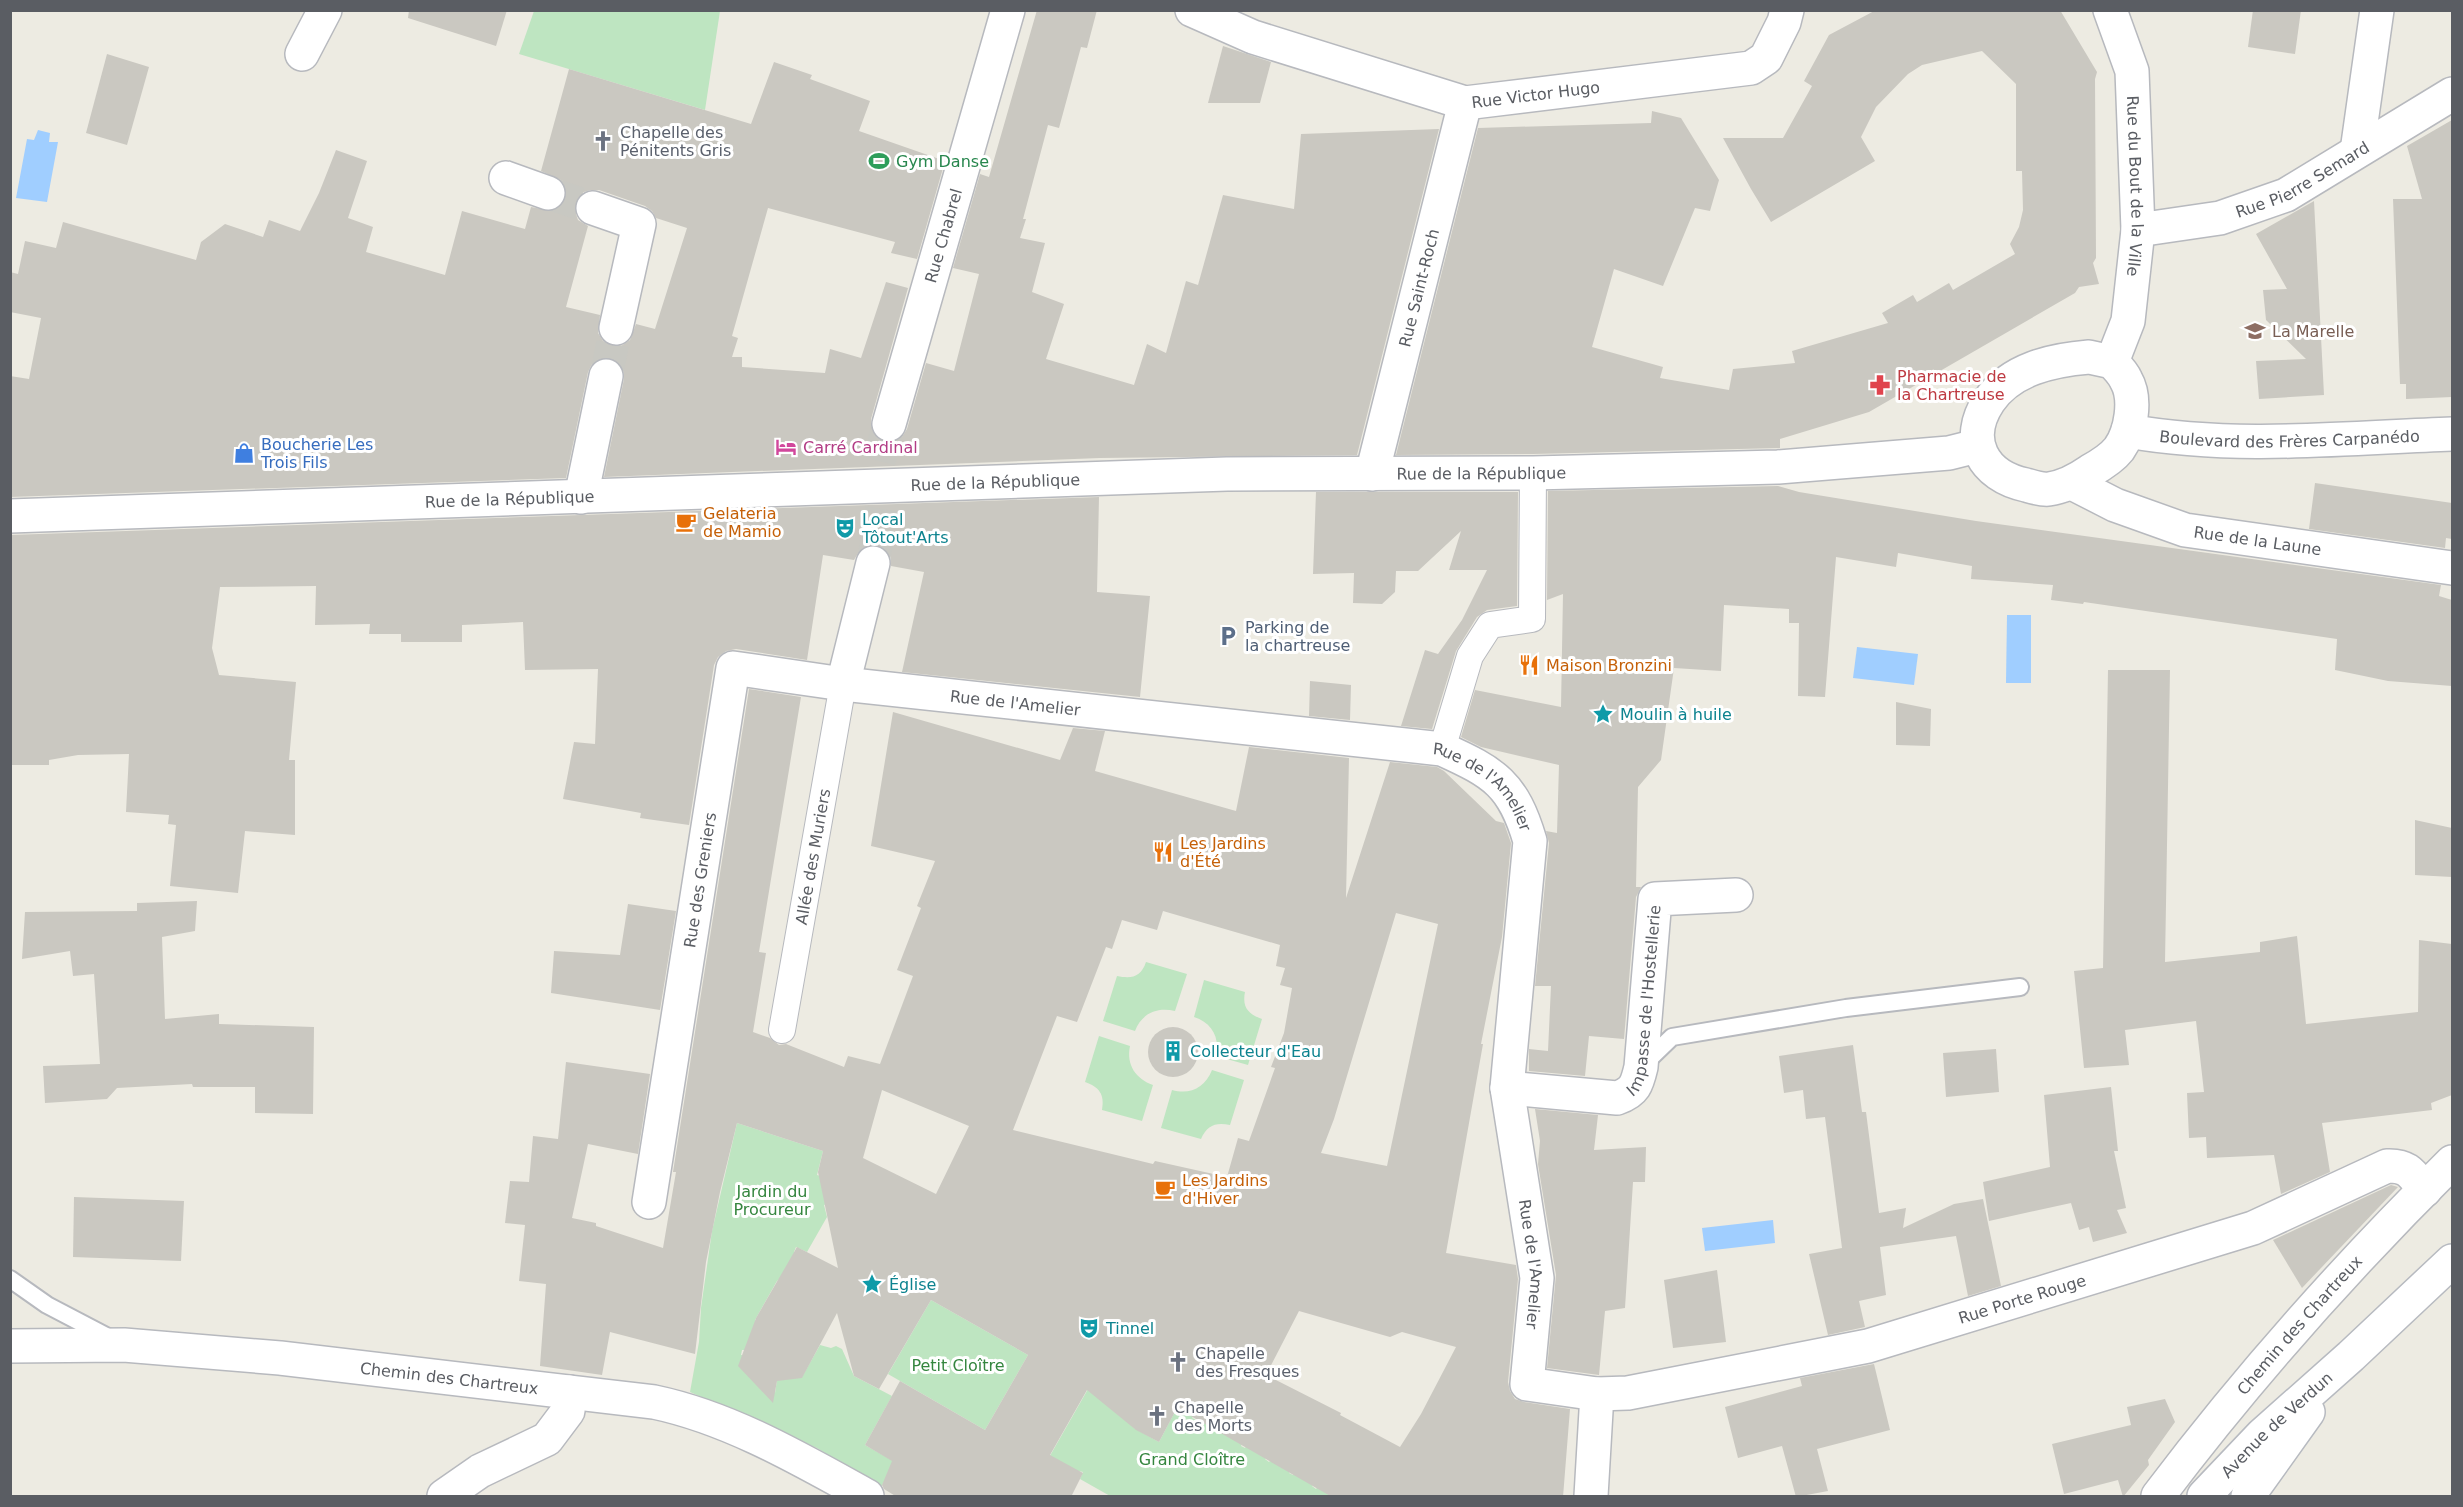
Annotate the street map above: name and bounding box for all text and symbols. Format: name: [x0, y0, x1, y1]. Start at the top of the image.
street label: Rue Victor Hugo: [1470, 77, 1601, 112]
street label: Rue du Bout de la Ville: [2123, 95, 2148, 278]
place label: Chapelle des Pénitents Gris: [620, 123, 731, 160]
church icon: Chapelle des Pénitents Gris: [591, 129, 615, 153]
street label: Rue Pierre Semard: [2233, 137, 2372, 221]
sports icon: Gym Danse: [867, 149, 891, 173]
place label: Gym Danse: [896, 152, 989, 171]
street label: Rue Chabrel: [921, 186, 966, 285]
street label: Rue Saint-Roch: [1395, 227, 1443, 349]
school or university icon: La Marelle: [2243, 319, 2267, 343]
place label: La Marelle: [2272, 322, 2354, 341]
place label: Pharmacie de la Chartreuse: [1897, 367, 2006, 404]
pharmacy icon: Pharmacie de la Chartreuse: [1868, 373, 1892, 397]
street label: Boulevard des Frères Carpanédo: [2158, 426, 2420, 451]
place label: Boucherie Les Trois Fils: [260, 435, 373, 472]
hotel icon: Carré Cardinal: [774, 435, 798, 459]
place label: Carré Cardinal: [803, 438, 918, 457]
shop icon: Boucherie Les Trois Fils: [232, 441, 256, 465]
street label: Rue de la République: [1396, 463, 1566, 483]
street label: Rue de la République: [910, 470, 1081, 494]
street label: Rue de la République: [425, 486, 595, 511]
place label: Gelateria de Mamio: [703, 504, 782, 541]
cafe icon: Gelateria de Mamio: [674, 510, 698, 534]
place label: Local Tôtout'Arts: [861, 510, 948, 547]
theatre icon: Local Tôtout'Arts: [833, 516, 857, 540]
street label: Rue de la Laune: [2193, 522, 2323, 559]
place label: Parking de la chartreuse: [1245, 618, 1350, 655]
parking icon: Parking de la chartreuse: [1216, 624, 1240, 648]
restaurant icon: Maison Bronzini: [1517, 653, 1541, 677]
place label: Maison Bronzini: [1546, 656, 1672, 675]
street label: Rue de l'Amelier: [949, 686, 1082, 719]
place icon: Moulin à huile: [1591, 702, 1615, 726]
place label: Moulin à huile: [1620, 705, 1732, 724]
street label: Rue de l'Amelier: [1432, 739, 1536, 834]
street label: Allée des Muriers: [791, 787, 834, 926]
street label: Rue des Greniers: [680, 811, 720, 949]
place label: Les Jardins d'Été: [1180, 834, 1266, 871]
restaurant icon: Les Jardins d'Été: [1151, 840, 1175, 864]
street label: Impasse de l'Hostellerie: [1622, 904, 1664, 1100]
building icon: Collecteur d'Eau: [1161, 1039, 1185, 1063]
place label: Collecteur d'Eau: [1190, 1042, 1321, 1061]
place label: Les Jardins d'Hiver: [1182, 1171, 1268, 1208]
cafe icon: Les Jardins d'Hiver: [1153, 1177, 1177, 1201]
park label: Jardin du Procureur: [733, 1182, 811, 1219]
street label: Rue de l'Amelier: [1515, 1198, 1546, 1331]
street label: Chemin des Chartreux: [2233, 1251, 2366, 1398]
street label: Rue Porte Rouge: [1956, 1270, 2088, 1327]
place icon: Église: [860, 1272, 884, 1296]
place label: Église: [889, 1275, 936, 1294]
theatre icon: Tinnel: [1077, 1316, 1101, 1340]
place label: Tinnel: [1105, 1319, 1154, 1338]
place label: Chapelle des Fresques: [1195, 1344, 1299, 1381]
church icon: Chapelle des Fresques: [1166, 1350, 1190, 1374]
park label: Petit Cloître: [911, 1356, 1005, 1375]
street label: Chemin des Chartreux: [359, 1358, 540, 1398]
street label: Avenue de Verdun: [2217, 1368, 2336, 1482]
place label: Chapelle des Morts: [1174, 1398, 1252, 1435]
church icon: Chapelle des Morts: [1145, 1404, 1169, 1428]
park label: Grand Cloître: [1139, 1450, 1245, 1469]

